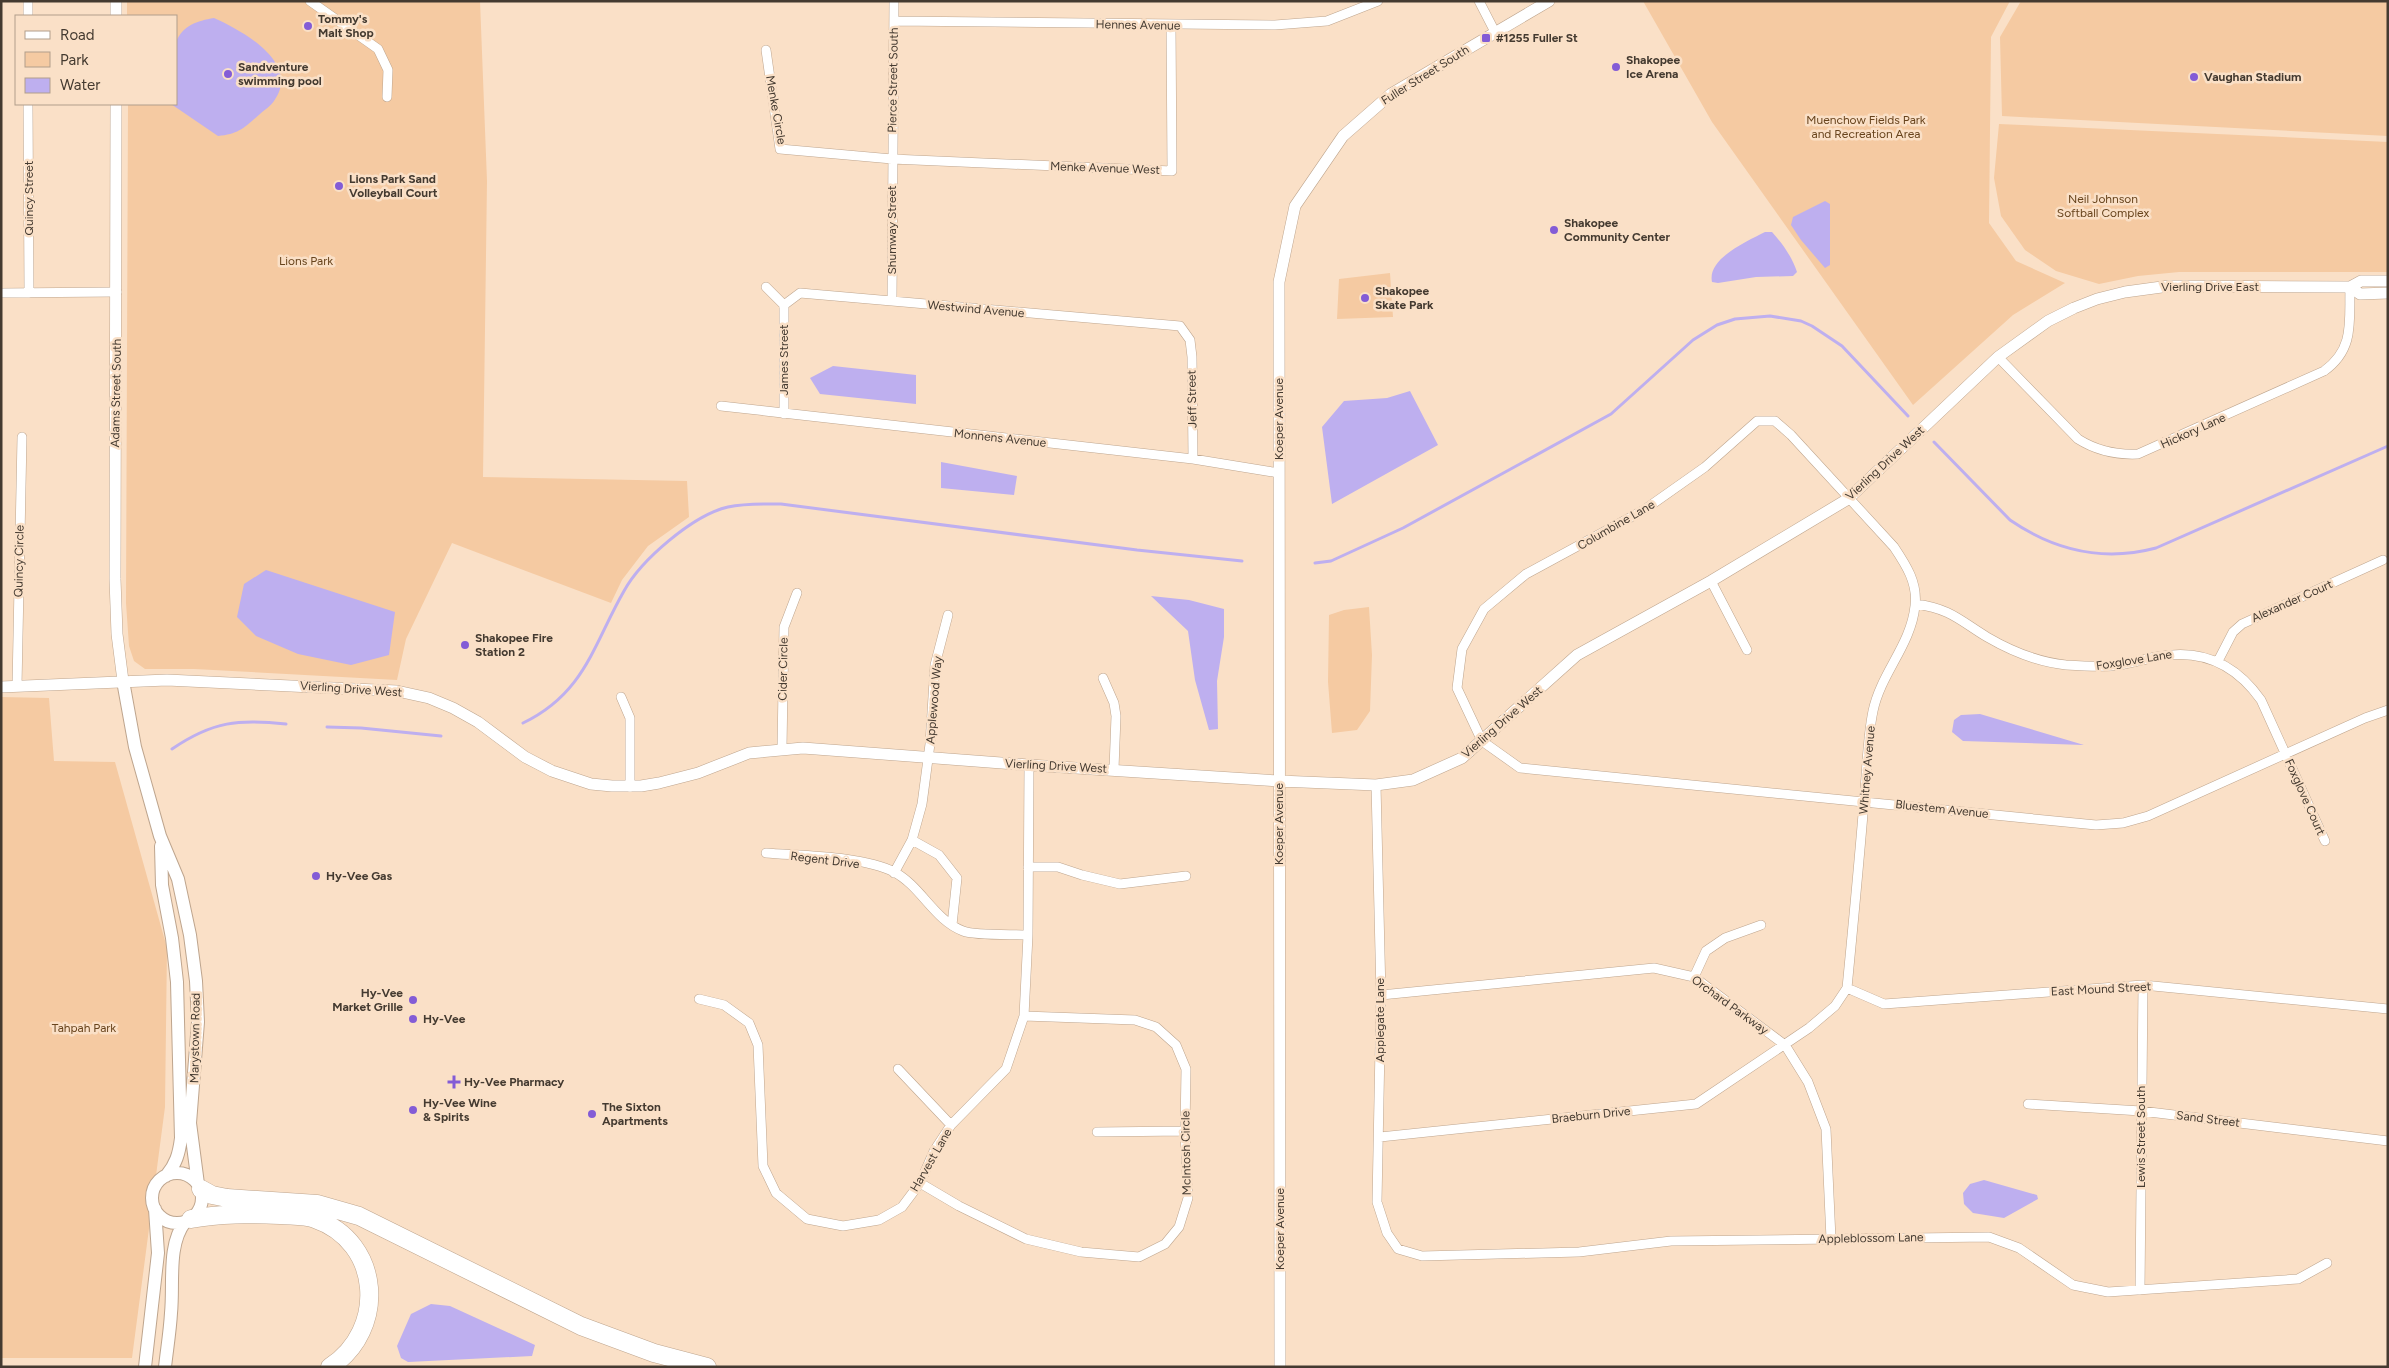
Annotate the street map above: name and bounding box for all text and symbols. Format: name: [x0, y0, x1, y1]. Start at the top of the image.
place label: Tommy's Malt Shop: [318, 12, 374, 40]
legend: [15, 15, 178, 105]
street label: Hennes Avenue: [1096, 17, 1181, 33]
marker: Tommy's Malt Shop: [302, 20, 314, 32]
text: Road: [60, 26, 95, 44]
street label: Pierce Street South: [885, 27, 901, 133]
place label: #1255 Fuller St: [1496, 31, 1578, 45]
marker: #1255 Fuller St: [1480, 32, 1492, 44]
street label: Fuller Street South: [1379, 42, 1472, 108]
text: Park: [60, 51, 89, 69]
place label: Shakopee Ice Arena: [1626, 53, 1680, 81]
place label: Sandventure swimming pool: [238, 60, 322, 88]
marker: Shakopee Ice Arena: [1610, 61, 1622, 73]
marker: Sandventure swimming pool: [222, 68, 234, 80]
place label: Vaughan Stadium: [2204, 70, 2301, 84]
marker: Vaughan Stadium: [2188, 71, 2200, 83]
street label: Menke Circle: [763, 74, 789, 146]
text: Water: [60, 76, 100, 94]
park label: Muenchow Fields Park and Recreation Area: [1806, 113, 1926, 141]
street label: Menke Avenue West: [1050, 159, 1161, 177]
street label: Quincy Street: [22, 160, 36, 235]
place label: Lions Park Sand Volleyball Court: [349, 172, 438, 200]
marker: Lions Park Sand Volleyball Court: [333, 180, 345, 192]
street label: Shumway Street: [885, 185, 899, 275]
park label: Neil Johnson Softball Complex: [2057, 192, 2150, 220]
place label: Shakopee Community Center: [1564, 216, 1670, 244]
marker: Shakopee Community Center: [1548, 224, 1560, 236]
park label: Lions Park: [279, 254, 333, 268]
street label: Vierling Drive East: [2161, 280, 2259, 294]
place label: Shakopee Skate Park: [1375, 284, 1434, 312]
marker: Shakopee Skate Park: [1359, 292, 1371, 304]
street label: Westwind Avenue: [927, 298, 1025, 320]
street label: James Street: [777, 324, 791, 396]
street label: Adams Street South: [108, 338, 124, 448]
street label: Jeff Street: [1184, 369, 1200, 428]
street label: Koeper Avenue: [1272, 378, 1286, 460]
street label: Hickory Lane: [2158, 410, 2228, 452]
street label: Vierling Drive West: [1843, 423, 1928, 503]
street label: Monnens Avenue: [953, 426, 1047, 450]
street label: Columbine Lane: [1575, 497, 1657, 553]
street label: Quincy Circle: [11, 524, 27, 597]
street label: Alexander Court: [2249, 577, 2335, 625]
place label: Shakopee Fire Station 2: [475, 631, 553, 659]
street label: Cider Circle: [775, 637, 791, 701]
marker: Shakopee Fire Station 2: [459, 639, 471, 651]
street label: Foxglove Lane: [2095, 647, 2173, 673]
street label: Applewood Way: [923, 655, 945, 744]
street label: Vierling Drive West: [300, 678, 403, 700]
street label: Vierling Drive West: [1459, 683, 1546, 761]
street label: Whitney Avenue: [1856, 725, 1878, 815]
street label: Vierling Drive West: [1005, 756, 1108, 776]
street label: Foxglove Court: [2282, 757, 2328, 838]
street label: Koeper Avenue: [1272, 783, 1286, 865]
street label: Bluestem Avenue: [1895, 797, 1990, 821]
street label: Regent Drive: [790, 849, 861, 871]
place label: Hy-Vee Gas: [326, 869, 392, 883]
marker: Hy-Vee Gas: [310, 870, 322, 882]
street label: Orchard Parkway: [1689, 973, 1772, 1038]
street label: Applegate Lane: [1373, 977, 1387, 1062]
street label: East Mound Street: [2050, 979, 2152, 999]
place label: Hy-Vee Market Grille: [332, 986, 403, 1014]
street label: Marystown Road: [187, 993, 203, 1083]
marker: Hy-Vee Market Grille: [407, 994, 419, 1006]
place label: Hy-Vee: [423, 1012, 466, 1026]
marker: Hy-Vee: [407, 1013, 419, 1025]
park label: Tahpah Park: [52, 1021, 116, 1035]
place label: Hy-Vee Pharmacy: [464, 1075, 564, 1089]
marker: Hy-Vee Pharmacy: [448, 1076, 460, 1088]
street label: Lewis Street South: [2134, 1086, 2148, 1188]
place label: Hy-Vee Wine & Spirits: [423, 1096, 497, 1124]
place label: The Sixton Apartments: [602, 1100, 668, 1128]
marker: Hy-Vee Wine & Spirits: [407, 1104, 419, 1116]
street label: Braeburn Drive: [1551, 1104, 1632, 1126]
marker: The Sixton Apartments: [586, 1108, 598, 1120]
street label: Sand Street: [2175, 1108, 2241, 1130]
street label: McIntosh Circle: [1178, 1110, 1194, 1195]
street label: Harvest Lane: [907, 1126, 955, 1194]
street label: Koeper Avenue: [1273, 1188, 1287, 1270]
street label: Appleblossom Lane: [1818, 1230, 1924, 1246]

